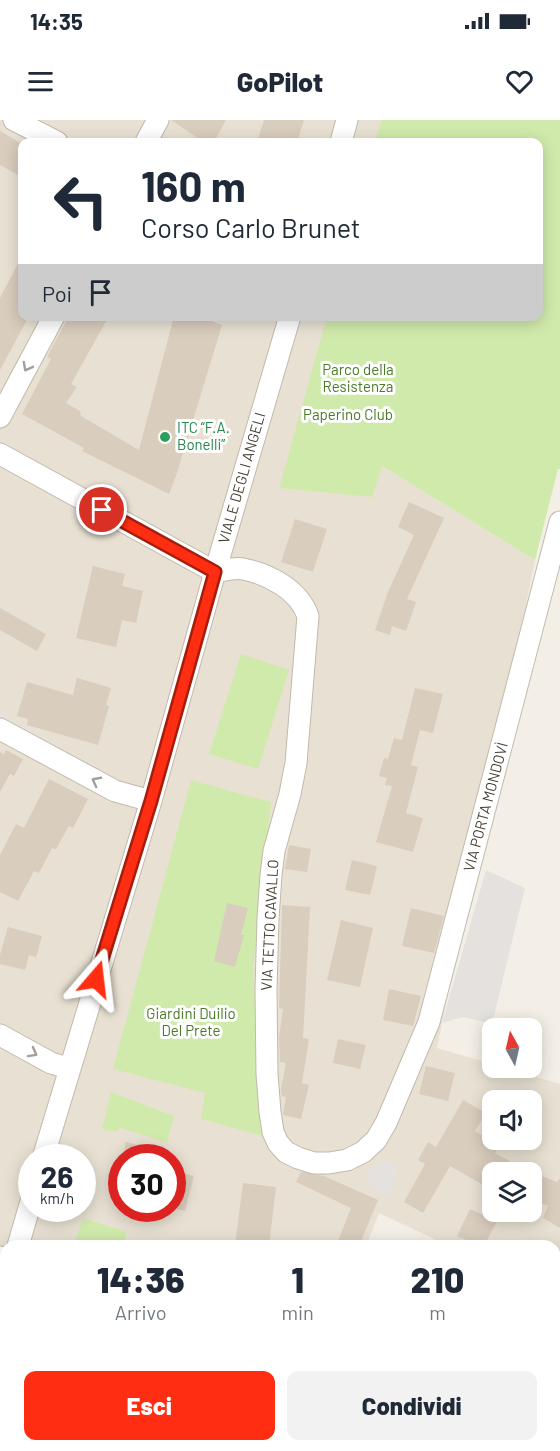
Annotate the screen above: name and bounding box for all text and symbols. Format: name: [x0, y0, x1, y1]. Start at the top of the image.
text: 14:35: [30, 8, 83, 34]
icon: menu: [24, 65, 57, 98]
text: GoPilot: [237, 65, 323, 97]
icon: heart: [503, 65, 536, 98]
text: 160 m: [141, 160, 246, 210]
icon: left: [42, 162, 120, 240]
text: Corso Carlo Brunet: [141, 211, 361, 243]
icon: arrive: [84, 276, 117, 309]
text: Poi: [42, 280, 72, 306]
one-way arrow: [23, 360, 34, 371]
park label: Parco della Resistenza: [322, 360, 394, 395]
park label: Paperino Club: [303, 405, 393, 423]
street label: VIALE DEGLI ANGELI: [214, 410, 268, 545]
place label: ITC “F.A. Bonelli”: [177, 418, 230, 453]
marker: ITC “F.A. Bonelli”: [158, 430, 172, 444]
pin: [76, 484, 127, 535]
icon: arrive: [85, 493, 118, 526]
street label: VIA PORTA MONDOVÌ: [459, 740, 511, 873]
one-way arrow: [92, 777, 102, 788]
street label: VIA TETTO CAVALLO: [257, 859, 281, 991]
position arrow: [64, 947, 128, 1011]
park label: Giardini Duilio Del Prete: [146, 1004, 236, 1039]
north arrow: [482, 1018, 542, 1078]
map controls: [482, 1018, 542, 1222]
one-way arrow: [27, 1046, 38, 1058]
button: sound: [482, 1090, 542, 1150]
speed limit sign: 30: [108, 1144, 186, 1222]
text: 26: [41, 1158, 73, 1194]
button: layers: [482, 1162, 542, 1222]
text: km/h: [40, 1189, 74, 1207]
text: 14:36: [97, 1257, 185, 1300]
text: 1: [291, 1257, 304, 1300]
text: 210: [411, 1257, 464, 1300]
text: Arrivo: [115, 1300, 167, 1324]
text: min: [281, 1300, 314, 1324]
text: m: [429, 1300, 446, 1324]
button: Esci: [24, 1371, 275, 1440]
button: Condividi: [287, 1371, 537, 1440]

